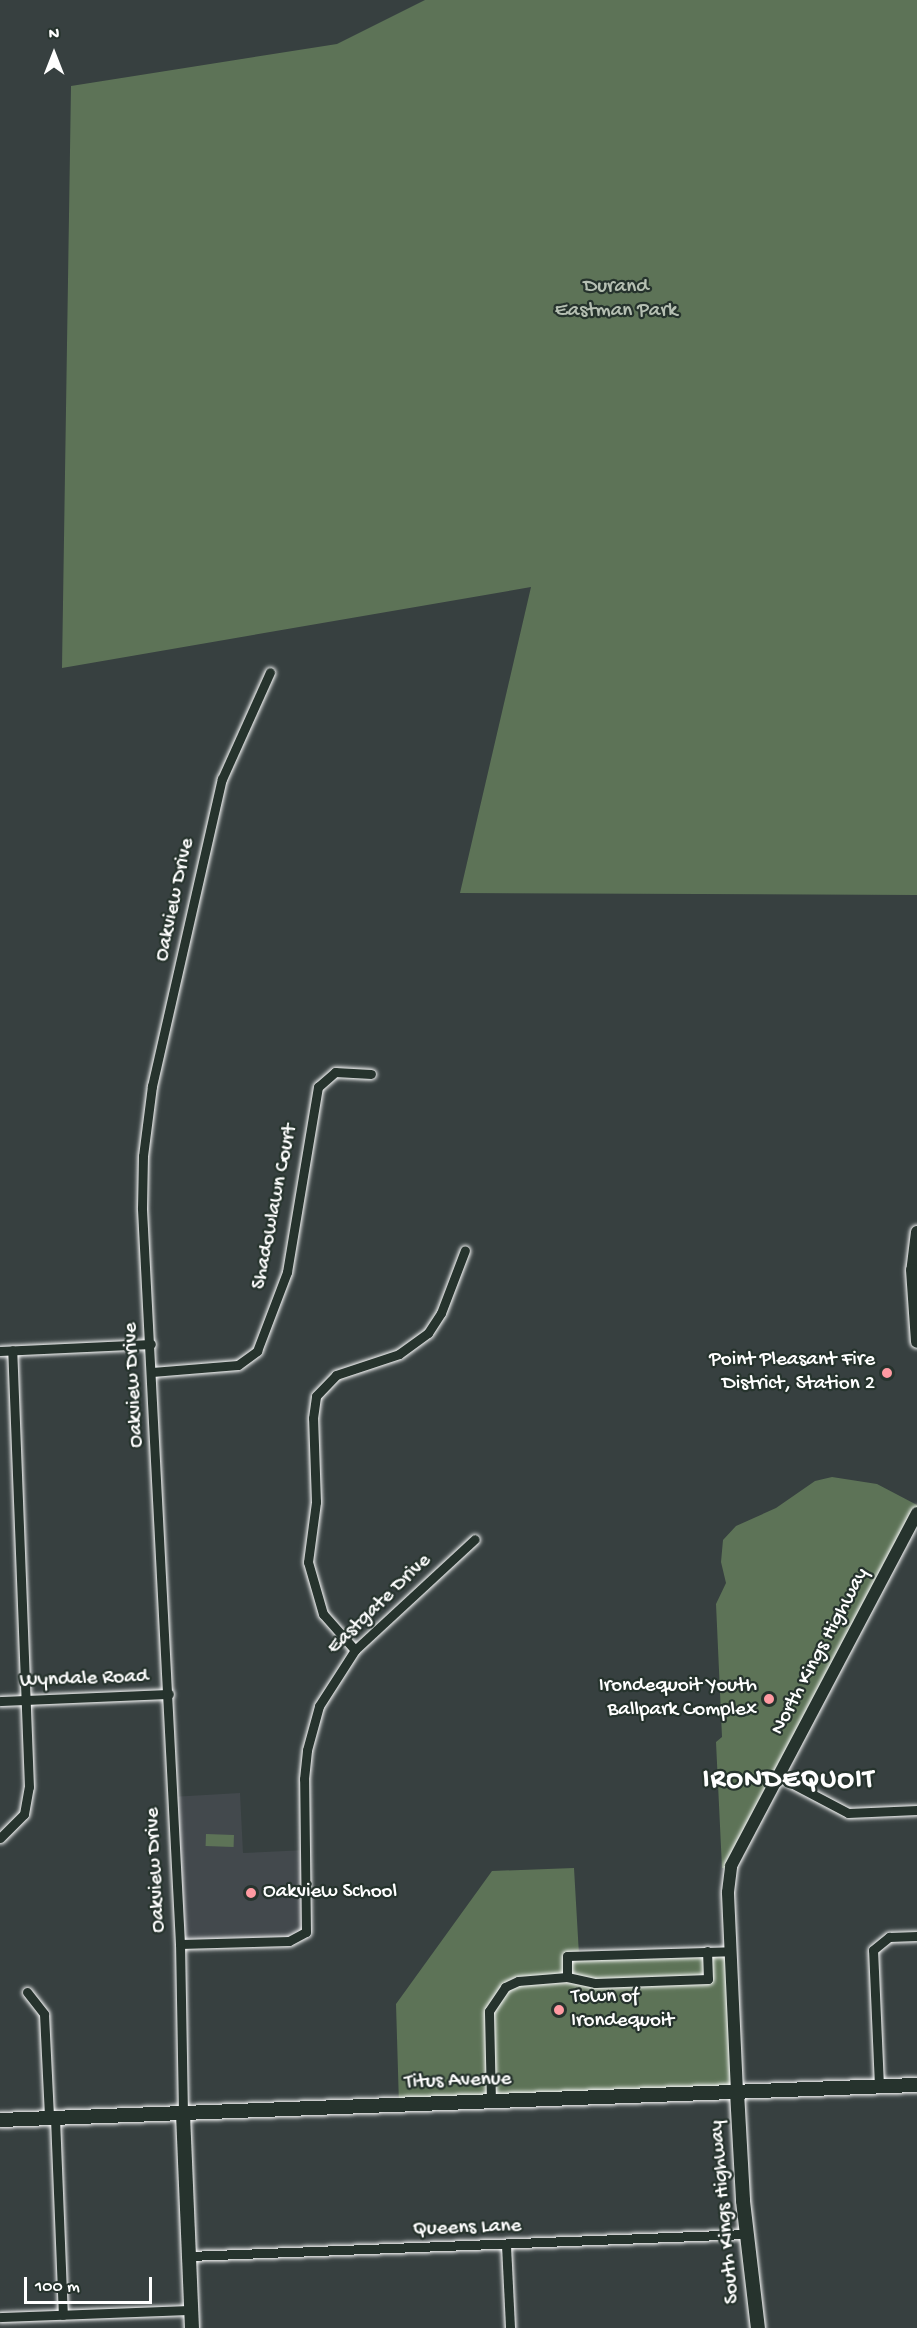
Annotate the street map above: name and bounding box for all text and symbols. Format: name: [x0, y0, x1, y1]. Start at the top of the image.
north arrow: [24, 24, 84, 84]
text: N: [49, 26, 59, 45]
park label: Durand Eastman Park: [555, 275, 677, 325]
street label: Oakview Drive: [151, 836, 201, 964]
street label: Shadowlawn Court: [248, 1122, 304, 1292]
street label: Oakview Drive: [119, 1322, 151, 1448]
place label: Point Pleasant Fire District, Station 2: [709, 1348, 875, 1398]
marker: Point Pleasant Fire District, Station 2: [880, 1366, 894, 1380]
street label: Eastgate Drive: [323, 1549, 437, 1661]
street label: North Kings Highway: [766, 1564, 876, 1740]
street label: Wyndale Road: [19, 1665, 149, 1695]
place label: Irondequoit Youth Ballpark Complex: [599, 1674, 757, 1724]
marker: Irondequoit Youth Ballpark Complex: [762, 1692, 776, 1706]
district label: IRONDEQUOIT: [703, 1766, 875, 1798]
street label: Oakview Drive: [141, 1807, 173, 1933]
place label: Oakview School: [263, 1880, 397, 1906]
marker: Oakview School: [244, 1886, 258, 1900]
place label: Town of Irondequoit: [571, 1985, 674, 2035]
marker: Town of Irondequoit: [552, 2003, 566, 2017]
street label: Titus Avenue: [404, 2068, 512, 2096]
street label: South Kings Highway: [705, 2119, 747, 2305]
street label: Queens Lane: [412, 2215, 522, 2243]
scale bar: [27, 2265, 154, 2303]
text: 100 m: [35, 2277, 80, 2298]

